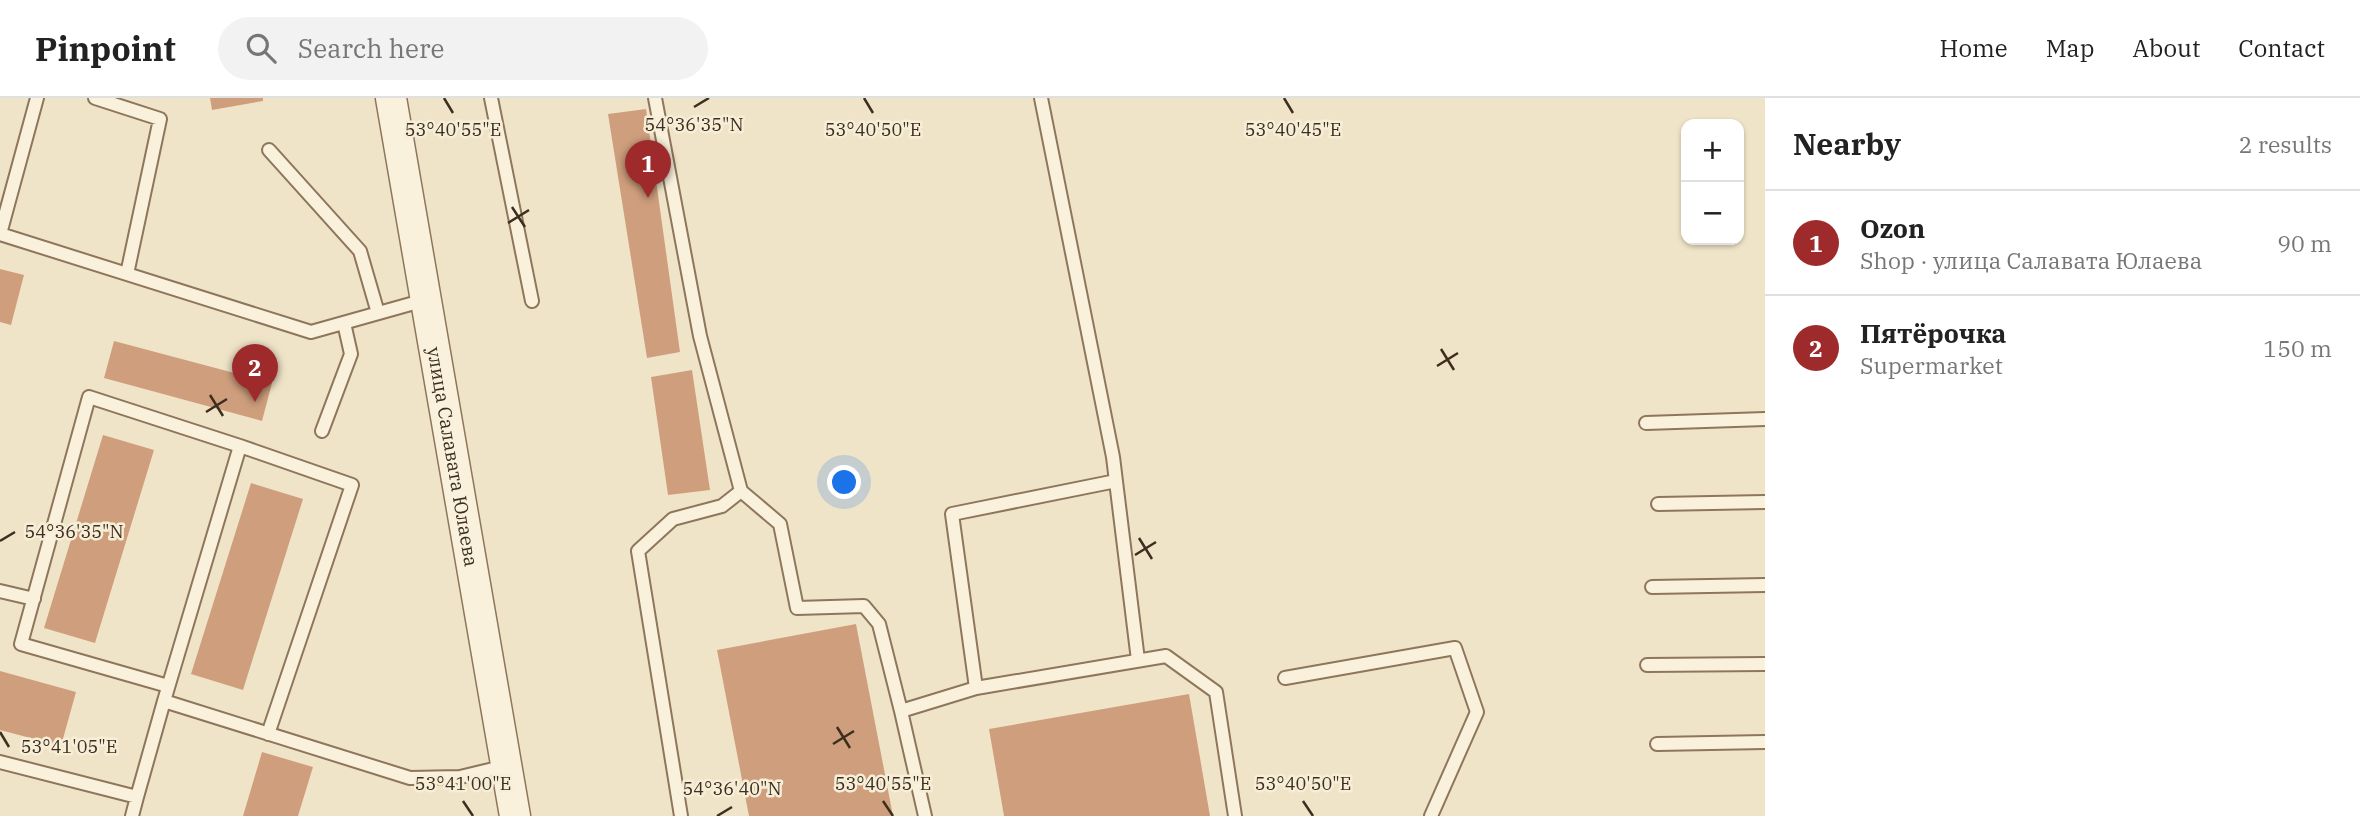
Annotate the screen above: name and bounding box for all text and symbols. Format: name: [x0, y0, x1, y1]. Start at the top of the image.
search box: [218, 17, 708, 80]
text: Pinpoint: [35, 27, 176, 70]
icon: search: [242, 29, 280, 67]
text: Search here: [298, 31, 444, 65]
text: Home: [1940, 32, 2008, 64]
text: Map: [2046, 32, 2094, 64]
text: About: [2132, 32, 2200, 64]
text: Contact: [2238, 32, 2325, 64]
text: 54°36'35"N: [645, 113, 744, 136]
text: 53°40'55"E: [405, 118, 501, 141]
text: 53°40'50"E: [825, 118, 921, 141]
text: 53°40'45"E: [1245, 118, 1341, 141]
map controls: [1681, 119, 1744, 245]
button: +: [1681, 119, 1744, 182]
text: Nearby: [1793, 124, 1901, 163]
text: 2 results: [2239, 129, 2332, 159]
pin: 1: [625, 140, 671, 198]
button: −: [1681, 182, 1744, 245]
text: Ozon: [1860, 211, 1925, 245]
text: 1: [1809, 228, 1823, 258]
text: 90 m: [2277, 228, 2332, 258]
text: Shop · улица Салавата Юлаева: [1860, 245, 2202, 275]
text: Пятёрочка: [1860, 316, 2006, 350]
text: 2: [1809, 333, 1823, 363]
text: 150 m: [2263, 333, 2332, 363]
pin: 2: [232, 344, 278, 402]
street label: улица Салавата Юлаева: [422, 345, 484, 568]
text: Supermarket: [1860, 350, 2003, 380]
your location: [827, 465, 861, 499]
text: 54°36'35"N: [25, 520, 124, 543]
text: 53°41'05"E: [21, 735, 117, 758]
text: 53°41'00"E: [415, 772, 511, 795]
text: 53°40'55"E: [835, 772, 931, 795]
text: 53°40'50"E: [1255, 772, 1351, 795]
text: 54°36'40"N: [683, 777, 782, 800]

